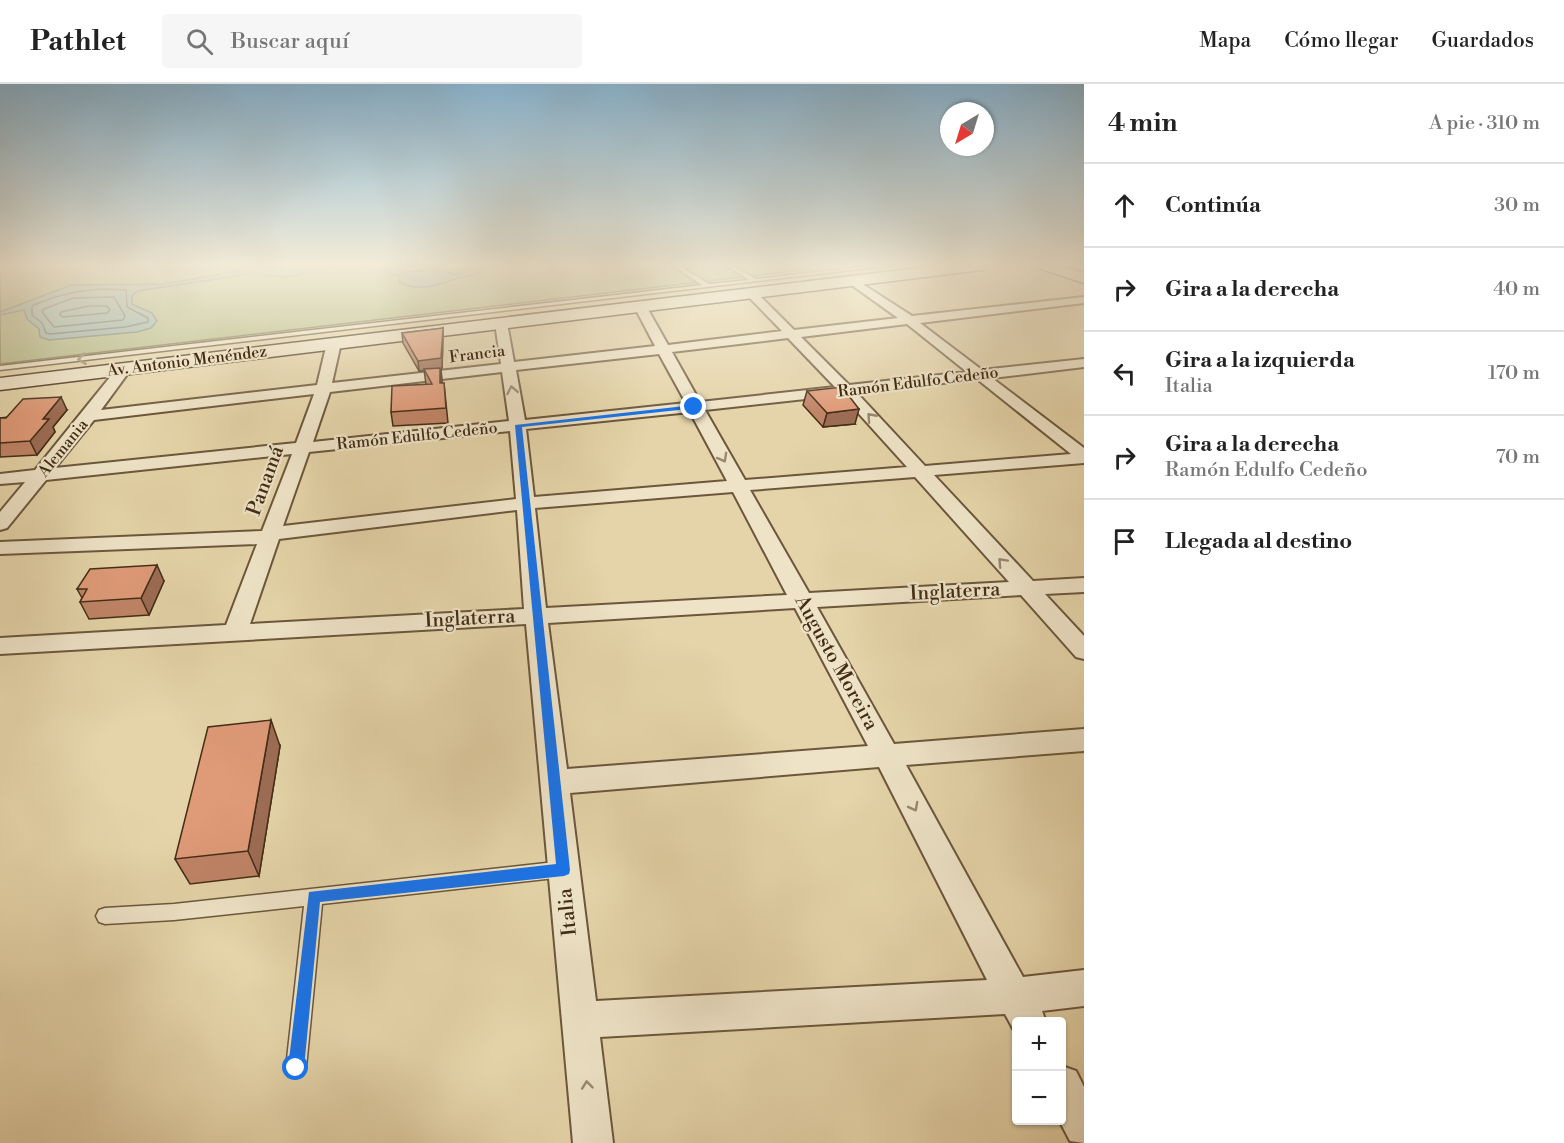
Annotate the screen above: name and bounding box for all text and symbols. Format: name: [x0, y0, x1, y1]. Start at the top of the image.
search box: [162, 14, 582, 68]
text: Pathlet: [30, 24, 126, 59]
icon: search: [183, 25, 216, 58]
text: Buscar aquí: [231, 28, 349, 55]
text: Mapa: [1199, 28, 1251, 54]
text: Cómo llegar: [1284, 28, 1399, 54]
text: Guardados: [1432, 28, 1534, 54]
north arrow: [940, 102, 994, 156]
text: 4 min: [1108, 107, 1178, 139]
text: A pie · 310 m: [1429, 111, 1540, 136]
icon: ahead: [1108, 189, 1141, 222]
text: Continúa: [1165, 192, 1261, 219]
text: 30 m: [1494, 193, 1540, 218]
icon: right: [1108, 273, 1141, 306]
text: Gira a la derecha: [1165, 276, 1339, 303]
text: 40 m: [1493, 277, 1540, 302]
street label: Av. Antonio Menéndez: [105, 341, 268, 381]
street label: Francia: [448, 341, 507, 367]
text: Gira a la izquierda: [1165, 347, 1355, 374]
one-way arrow: [77, 352, 87, 365]
icon: left: [1108, 357, 1141, 390]
text: 170 m: [1488, 361, 1540, 386]
street label: Ramón Edulfo Cedeño: [836, 362, 1000, 402]
text: Italia: [1165, 374, 1213, 399]
one-way arrow: [506, 386, 519, 396]
route end: [680, 393, 706, 419]
street label: Alemania: [33, 414, 93, 482]
one-way arrow: [867, 414, 878, 424]
street label: Ramón Edulfo Cedeño: [335, 418, 499, 454]
text: Gira a la derecha: [1165, 431, 1339, 458]
icon: right: [1108, 441, 1141, 474]
street label: Panamá: [242, 442, 290, 519]
text: 70 m: [1496, 445, 1540, 470]
one-way arrow: [716, 452, 727, 462]
text: Ramón Edulfo Cedeño: [1165, 458, 1367, 483]
icon: arrive: [1108, 525, 1141, 558]
text: Llegada al destino: [1165, 528, 1352, 555]
one-way arrow: [998, 558, 1009, 568]
street label: Inglaterra: [909, 577, 1002, 607]
street label: Augusto Moreira: [788, 590, 884, 736]
street label: Inglaterra: [424, 604, 517, 634]
one-way arrow: [907, 801, 919, 812]
street label: Italia: [553, 886, 583, 937]
map controls: [1012, 1017, 1066, 1125]
button: +: [1012, 1017, 1066, 1071]
route start: [282, 1054, 308, 1080]
button: −: [1012, 1071, 1066, 1125]
one-way arrow: [581, 1080, 594, 1089]

